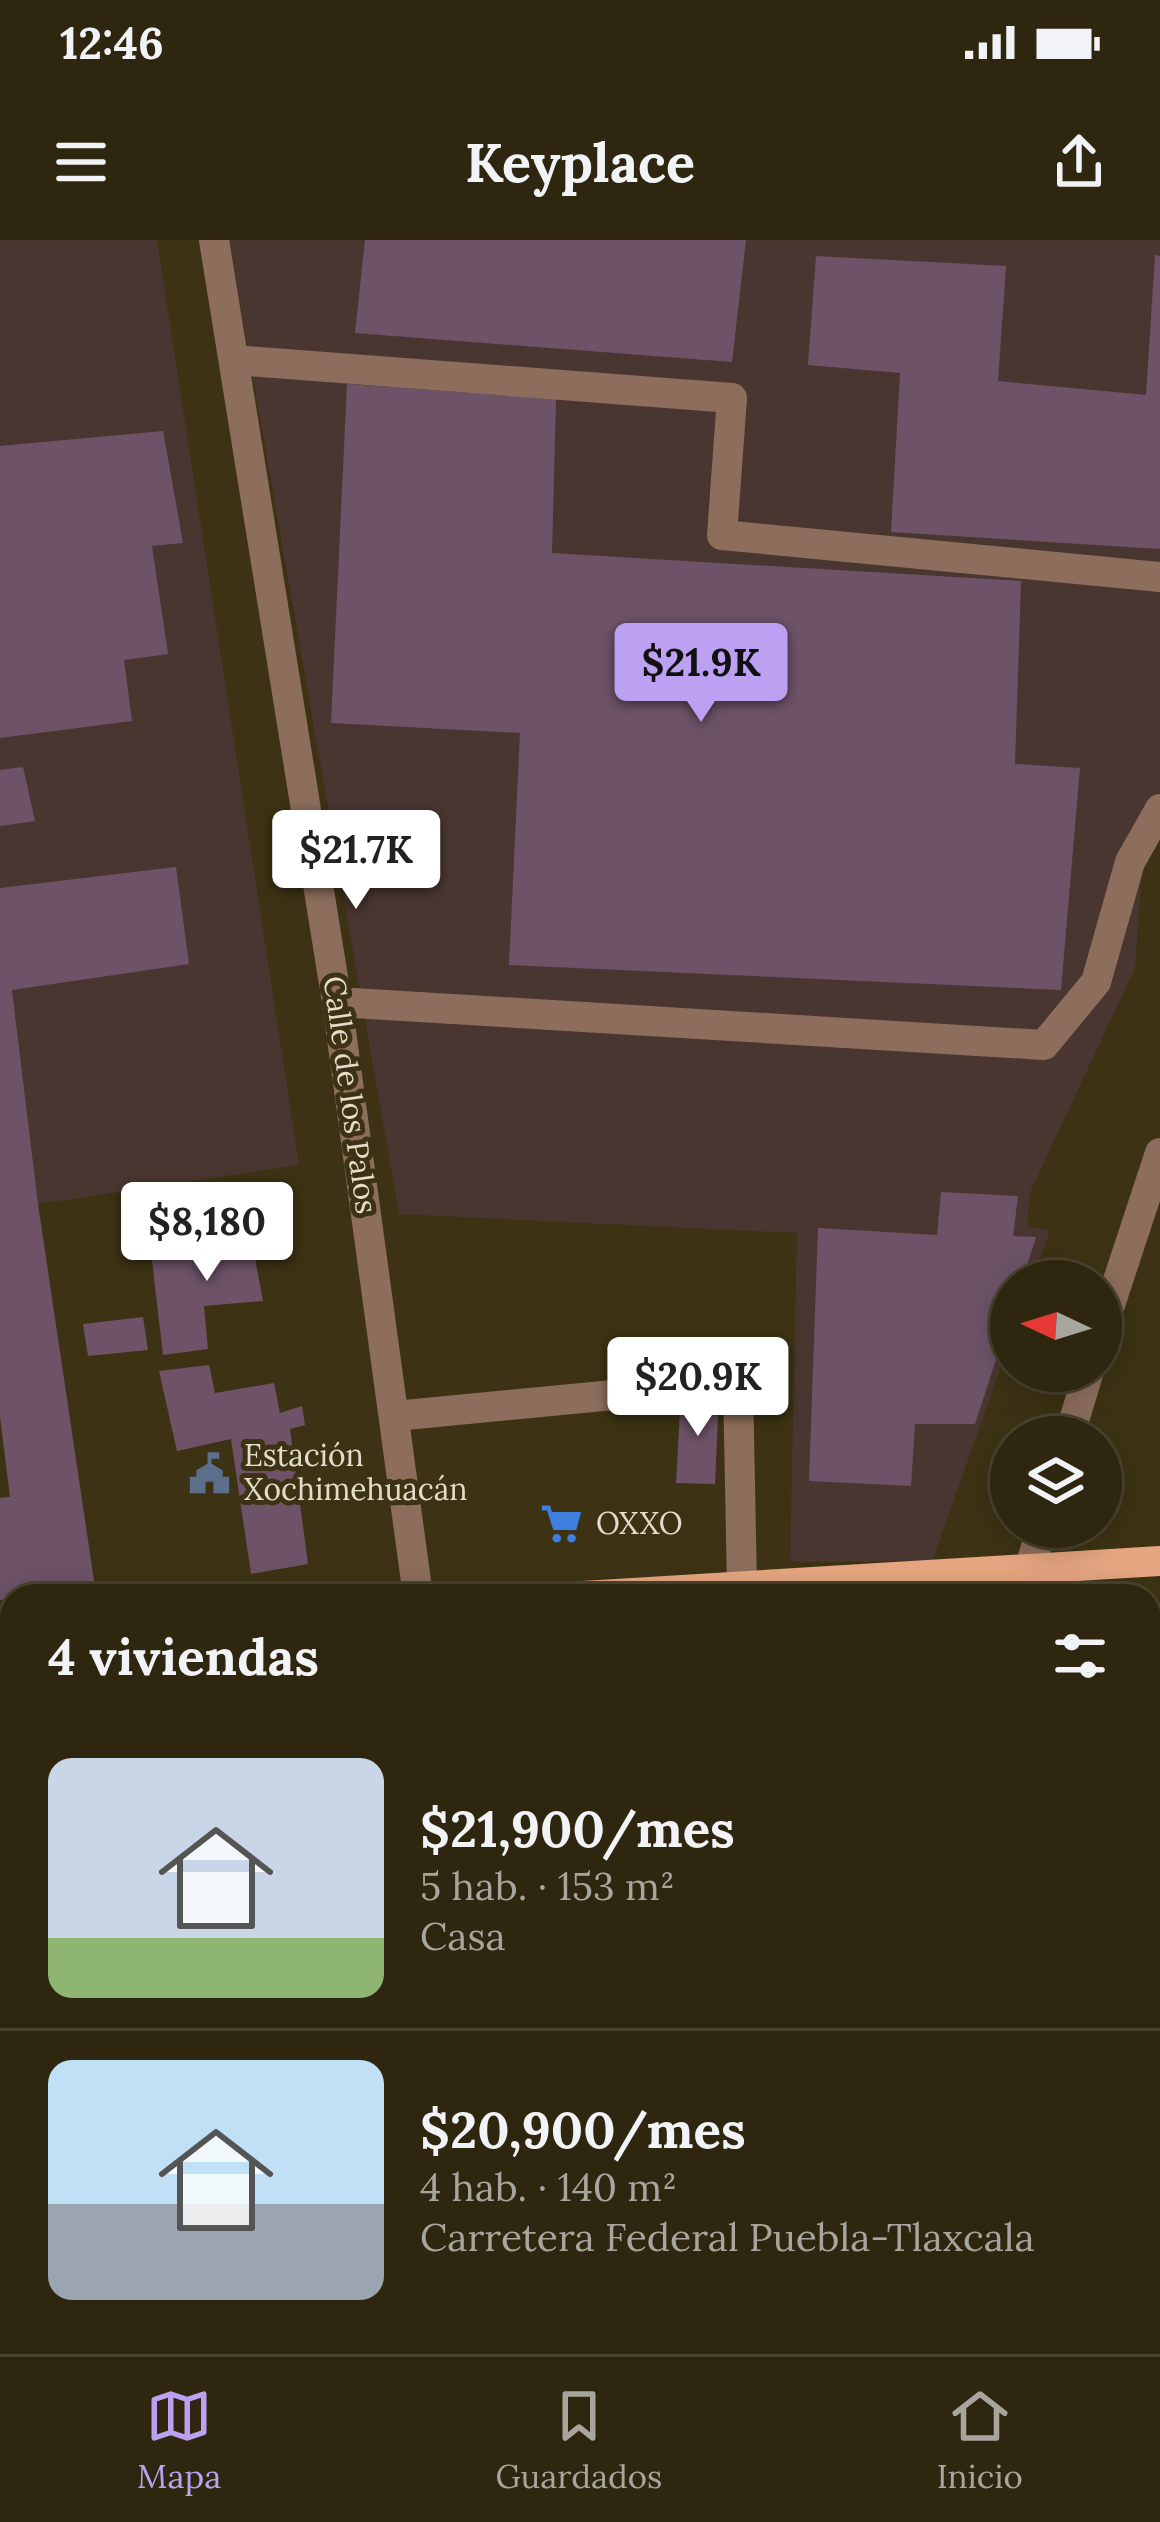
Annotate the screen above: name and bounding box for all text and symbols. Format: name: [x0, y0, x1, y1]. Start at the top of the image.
text: 12:46: [60, 14, 164, 71]
text: Keyplace: [465, 128, 695, 197]
icon: menu: [48, 129, 114, 195]
icon: share: [1046, 129, 1112, 195]
pin: $21.9K: [603, 623, 799, 725]
text: $21.9K: [642, 637, 760, 687]
pin: $21.7K: [258, 810, 454, 912]
text: $21.7K: [299, 824, 413, 874]
street label: Calle de los Palos: [316, 974, 386, 1216]
pin: $8,180: [109, 1182, 305, 1284]
text: $8,180: [148, 1196, 266, 1246]
north arrow: [990, 1260, 1122, 1392]
map controls: [990, 1260, 1122, 1548]
pin: $20.9K: [600, 1337, 796, 1439]
text: $20.9K: [634, 1351, 762, 1401]
button: layers: [990, 1416, 1122, 1548]
place label: Estación Xochimehuacán: [244, 1436, 467, 1508]
public building icon: Estación Xochimehuacán: [187, 1450, 233, 1496]
supermarket icon: OXXO: [539, 1501, 585, 1547]
place label: OXXO: [596, 1504, 683, 1542]
icon: filters: [1047, 1623, 1113, 1689]
text: 4 viviendas: [48, 1624, 319, 1689]
text: $21,900/mes: [420, 1796, 735, 1861]
icon: home: [144, 1806, 288, 1950]
text: 5 hab. · 153 m²: [420, 1861, 675, 1911]
text: Casa: [420, 1911, 506, 1961]
text: $20,900/mes: [420, 2097, 746, 2162]
icon: home: [144, 2108, 288, 2252]
text: 4 hab. · 140 m²: [420, 2162, 677, 2212]
text: Carretera Federal Puebla-Tlaxcala: [420, 2212, 1035, 2262]
tab: Mapa: [137, 2383, 221, 2497]
tab: Guardados: [495, 2383, 662, 2497]
tab: Inicio: [937, 2383, 1023, 2497]

